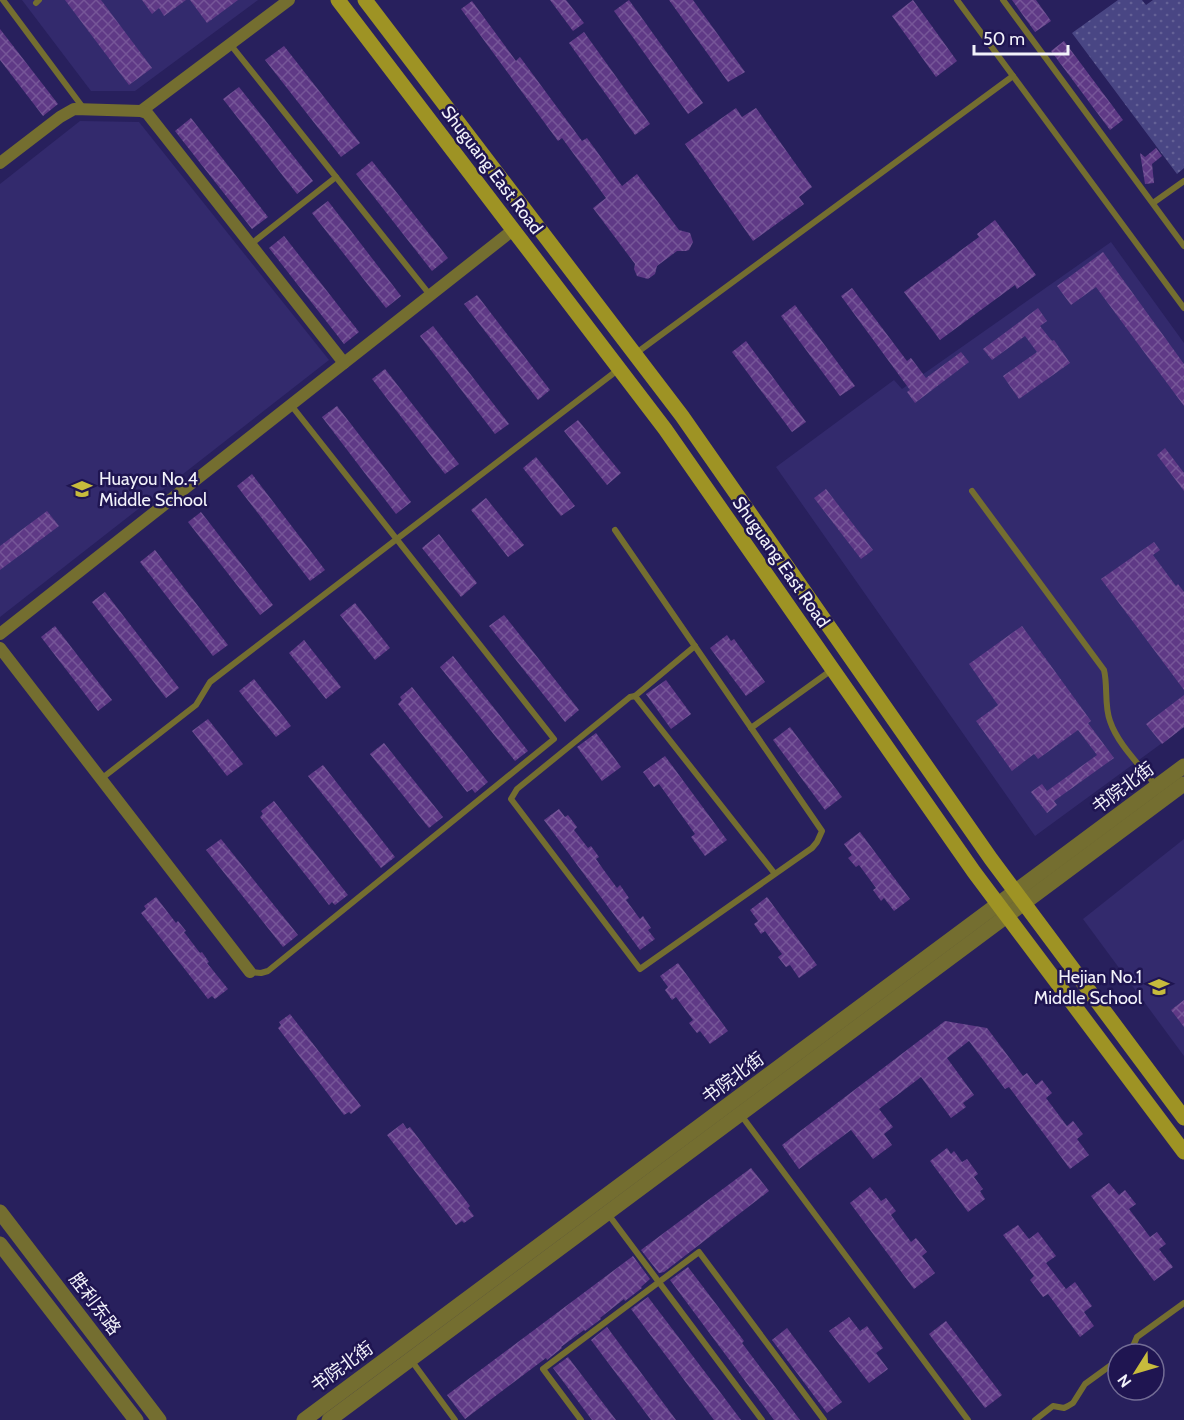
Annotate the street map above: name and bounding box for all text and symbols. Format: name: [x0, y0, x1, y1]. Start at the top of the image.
scale bar: [974, 18, 1068, 56]
text: 50 m: [983, 28, 1025, 50]
street label: Shuguang East Road: [437, 102, 547, 238]
place label: Huayou No.4 Middle School: [99, 468, 208, 511]
school or university icon: Huayou No.4 Middle School: [70, 477, 94, 501]
street label: Shuguang East Road: [728, 492, 834, 632]
street label: 书院北街: [1088, 758, 1158, 818]
place label: Hejian No.1 Middle School: [1034, 966, 1143, 1009]
school or university icon: Hejian No.1 Middle School: [1147, 975, 1171, 999]
street label: 书院北街: [698, 1048, 768, 1108]
street label: 胜利东路: [65, 1269, 125, 1339]
street label: 书院北街: [306, 1337, 378, 1397]
north arrow: [1106, 1342, 1166, 1402]
text: N: [1113, 1370, 1135, 1391]

